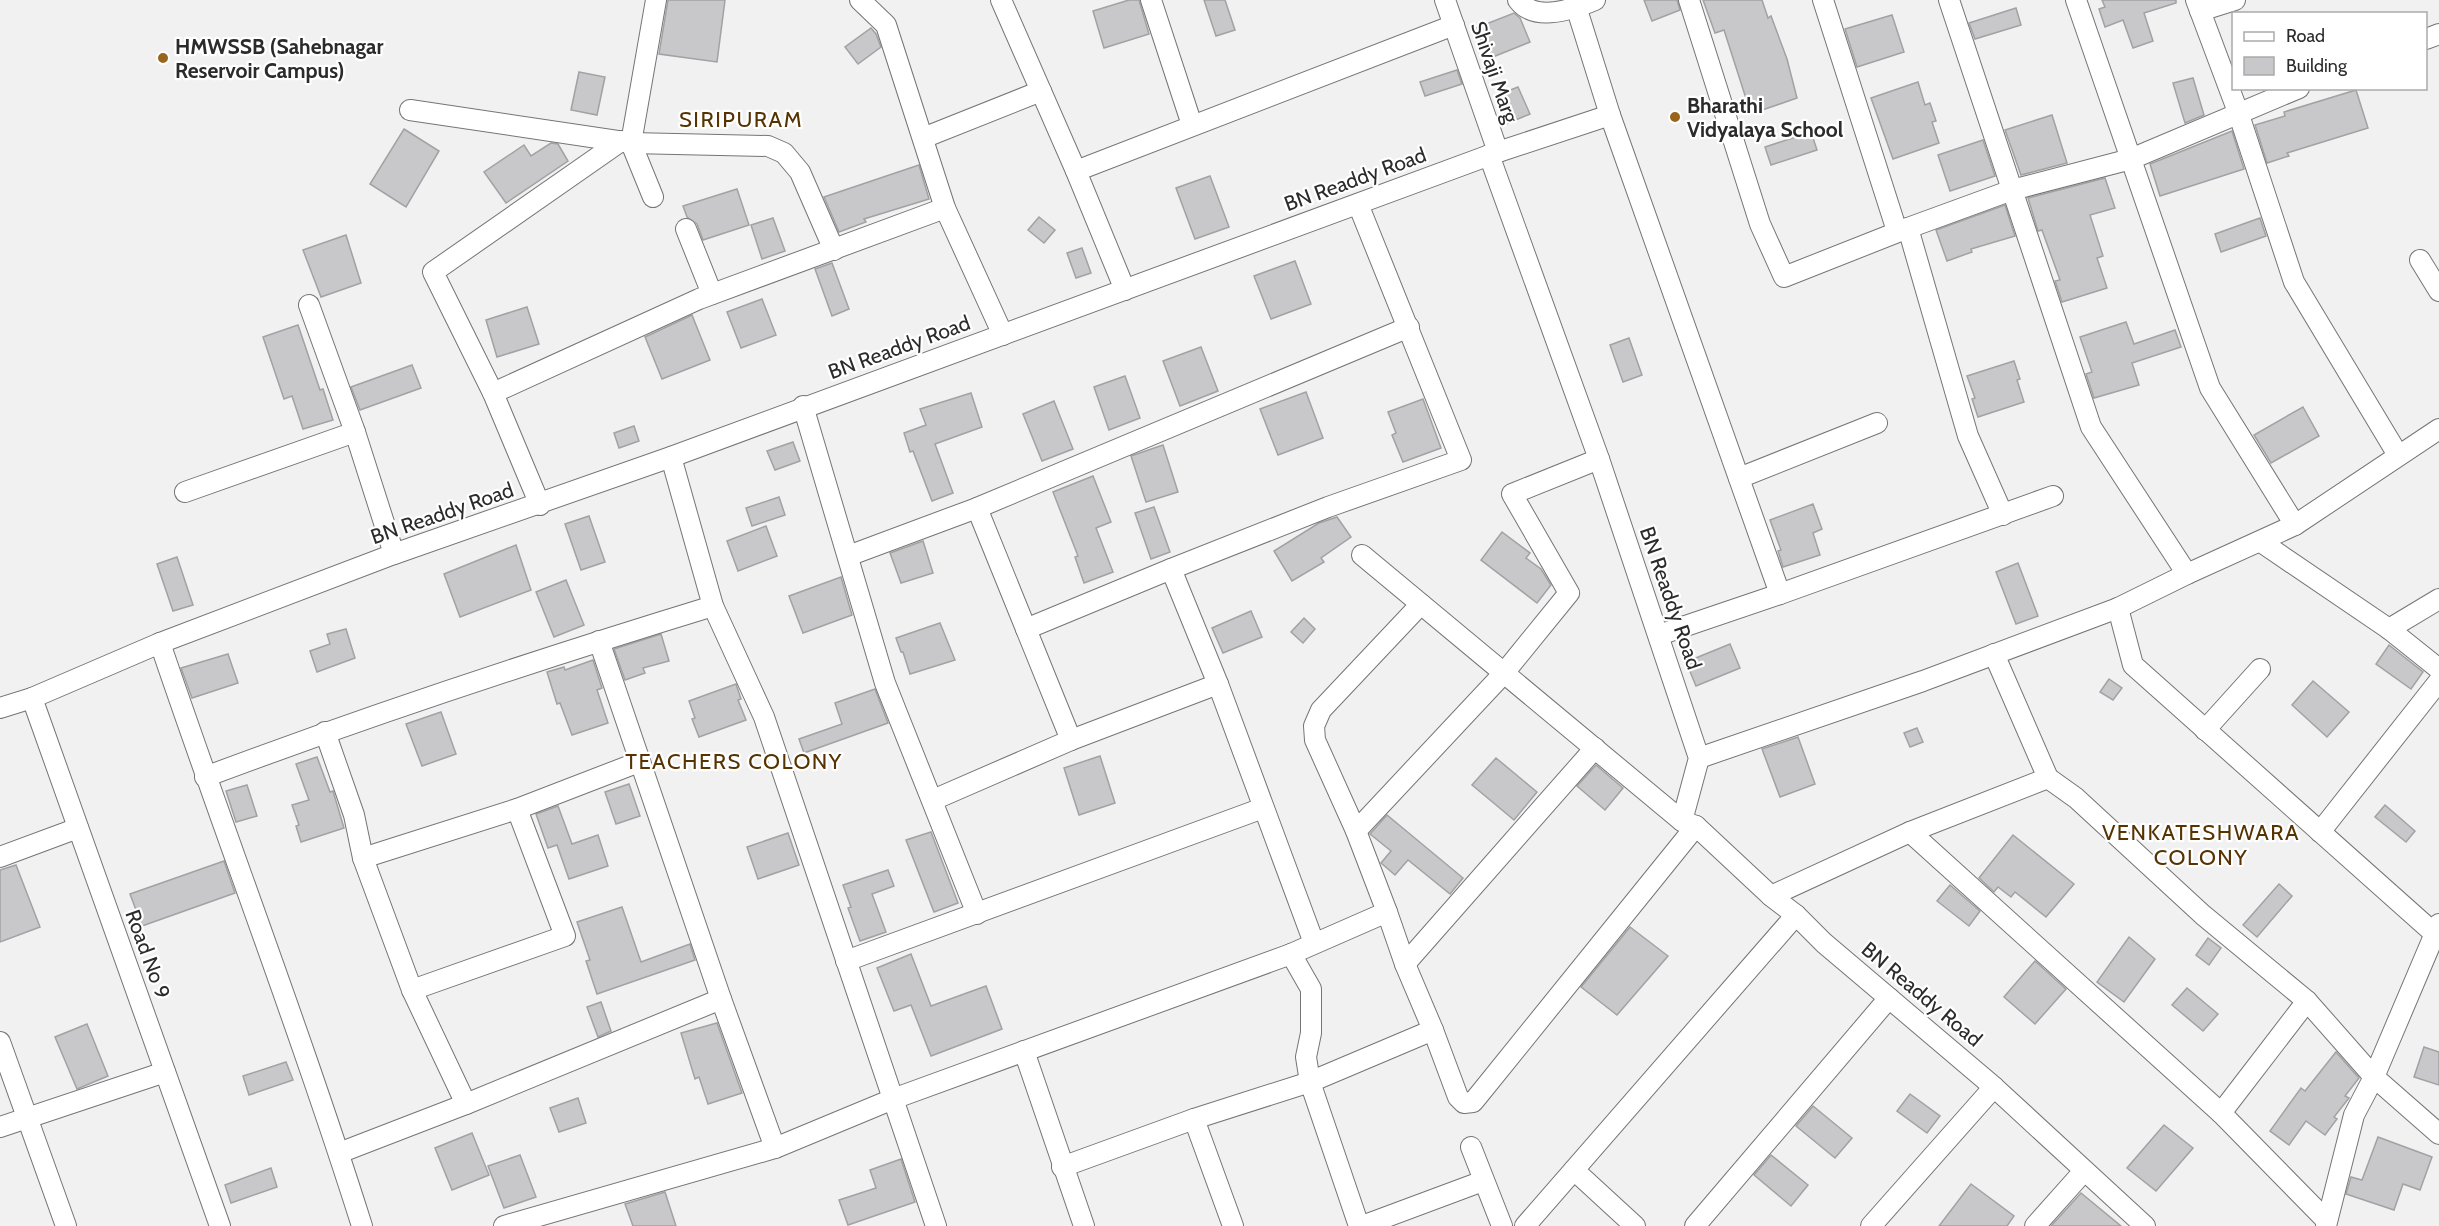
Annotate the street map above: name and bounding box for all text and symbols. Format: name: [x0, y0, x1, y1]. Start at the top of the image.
legend: [2232, 12, 2427, 90]
street label: Shivaji Marg: [1465, 18, 1524, 127]
text: Road: [2286, 25, 2325, 47]
place label: HMWSSB (Sahebnagar Reservoir Campus): [175, 34, 383, 83]
marker: HMWSSB (Sahebnagar Reservoir Campus): [156, 51, 170, 65]
text: Building: [2286, 55, 2348, 77]
place label: Bharathi Vidyalaya School: [1687, 93, 1844, 142]
district label: SIRIPURAM: [679, 106, 803, 133]
marker: Bharathi Vidyalaya School: [1668, 110, 1682, 124]
street label: BN Readdy Road: [1281, 142, 1429, 216]
street label: BN Readdy Road: [825, 310, 973, 384]
street label: BN Readdy Road: [367, 477, 517, 549]
street label: BN Readdy Road: [1635, 523, 1707, 673]
district label: TEACHERS COLONY: [625, 748, 843, 775]
district label: VENKATESHWARA COLONY: [2102, 819, 2300, 871]
street label: Road No 9: [120, 906, 176, 1002]
street label: BN Readdy Road: [1857, 936, 1987, 1052]

